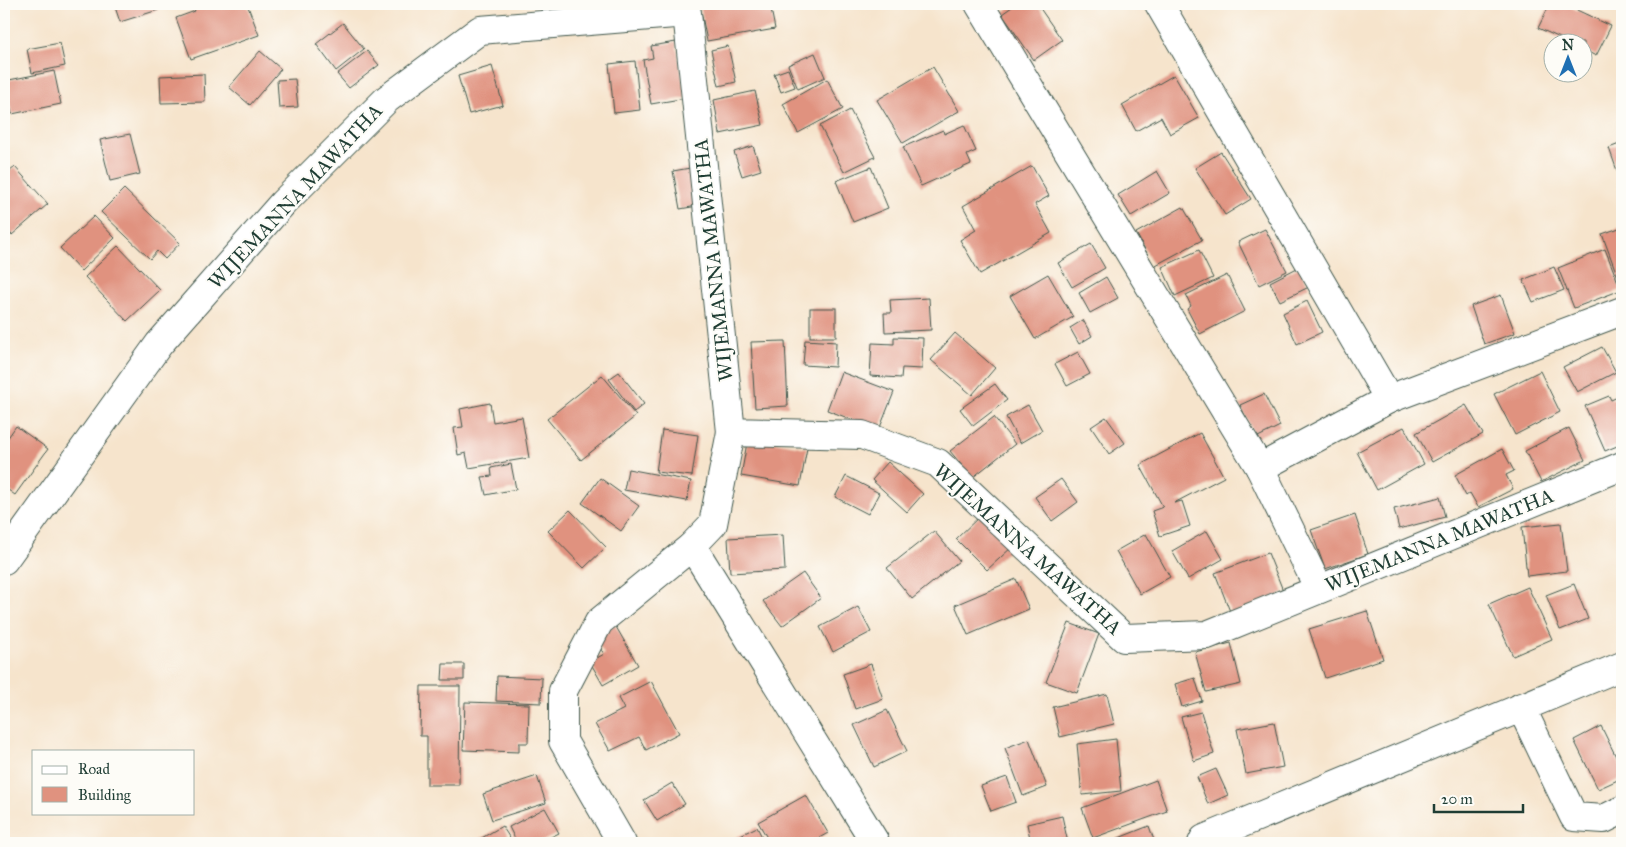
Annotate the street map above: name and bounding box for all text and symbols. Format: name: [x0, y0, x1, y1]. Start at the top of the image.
north arrow: [1544, 32, 1594, 82]
text: N: [1562, 37, 1574, 54]
street label: WIJEMANNA MAWATHA: [203, 98, 388, 294]
street label: WIJEMANNA MAWATHA: [688, 137, 739, 383]
street label: WIJEMANNA MAWATHA: [929, 458, 1127, 641]
street label: WIJEMANNA MAWATHA: [1321, 483, 1558, 598]
legend: [32, 750, 195, 814]
text: Road: [78, 760, 110, 778]
scale bar: [1434, 782, 1522, 814]
text: Building: [78, 786, 132, 804]
text: 20 m: [1441, 790, 1473, 808]

